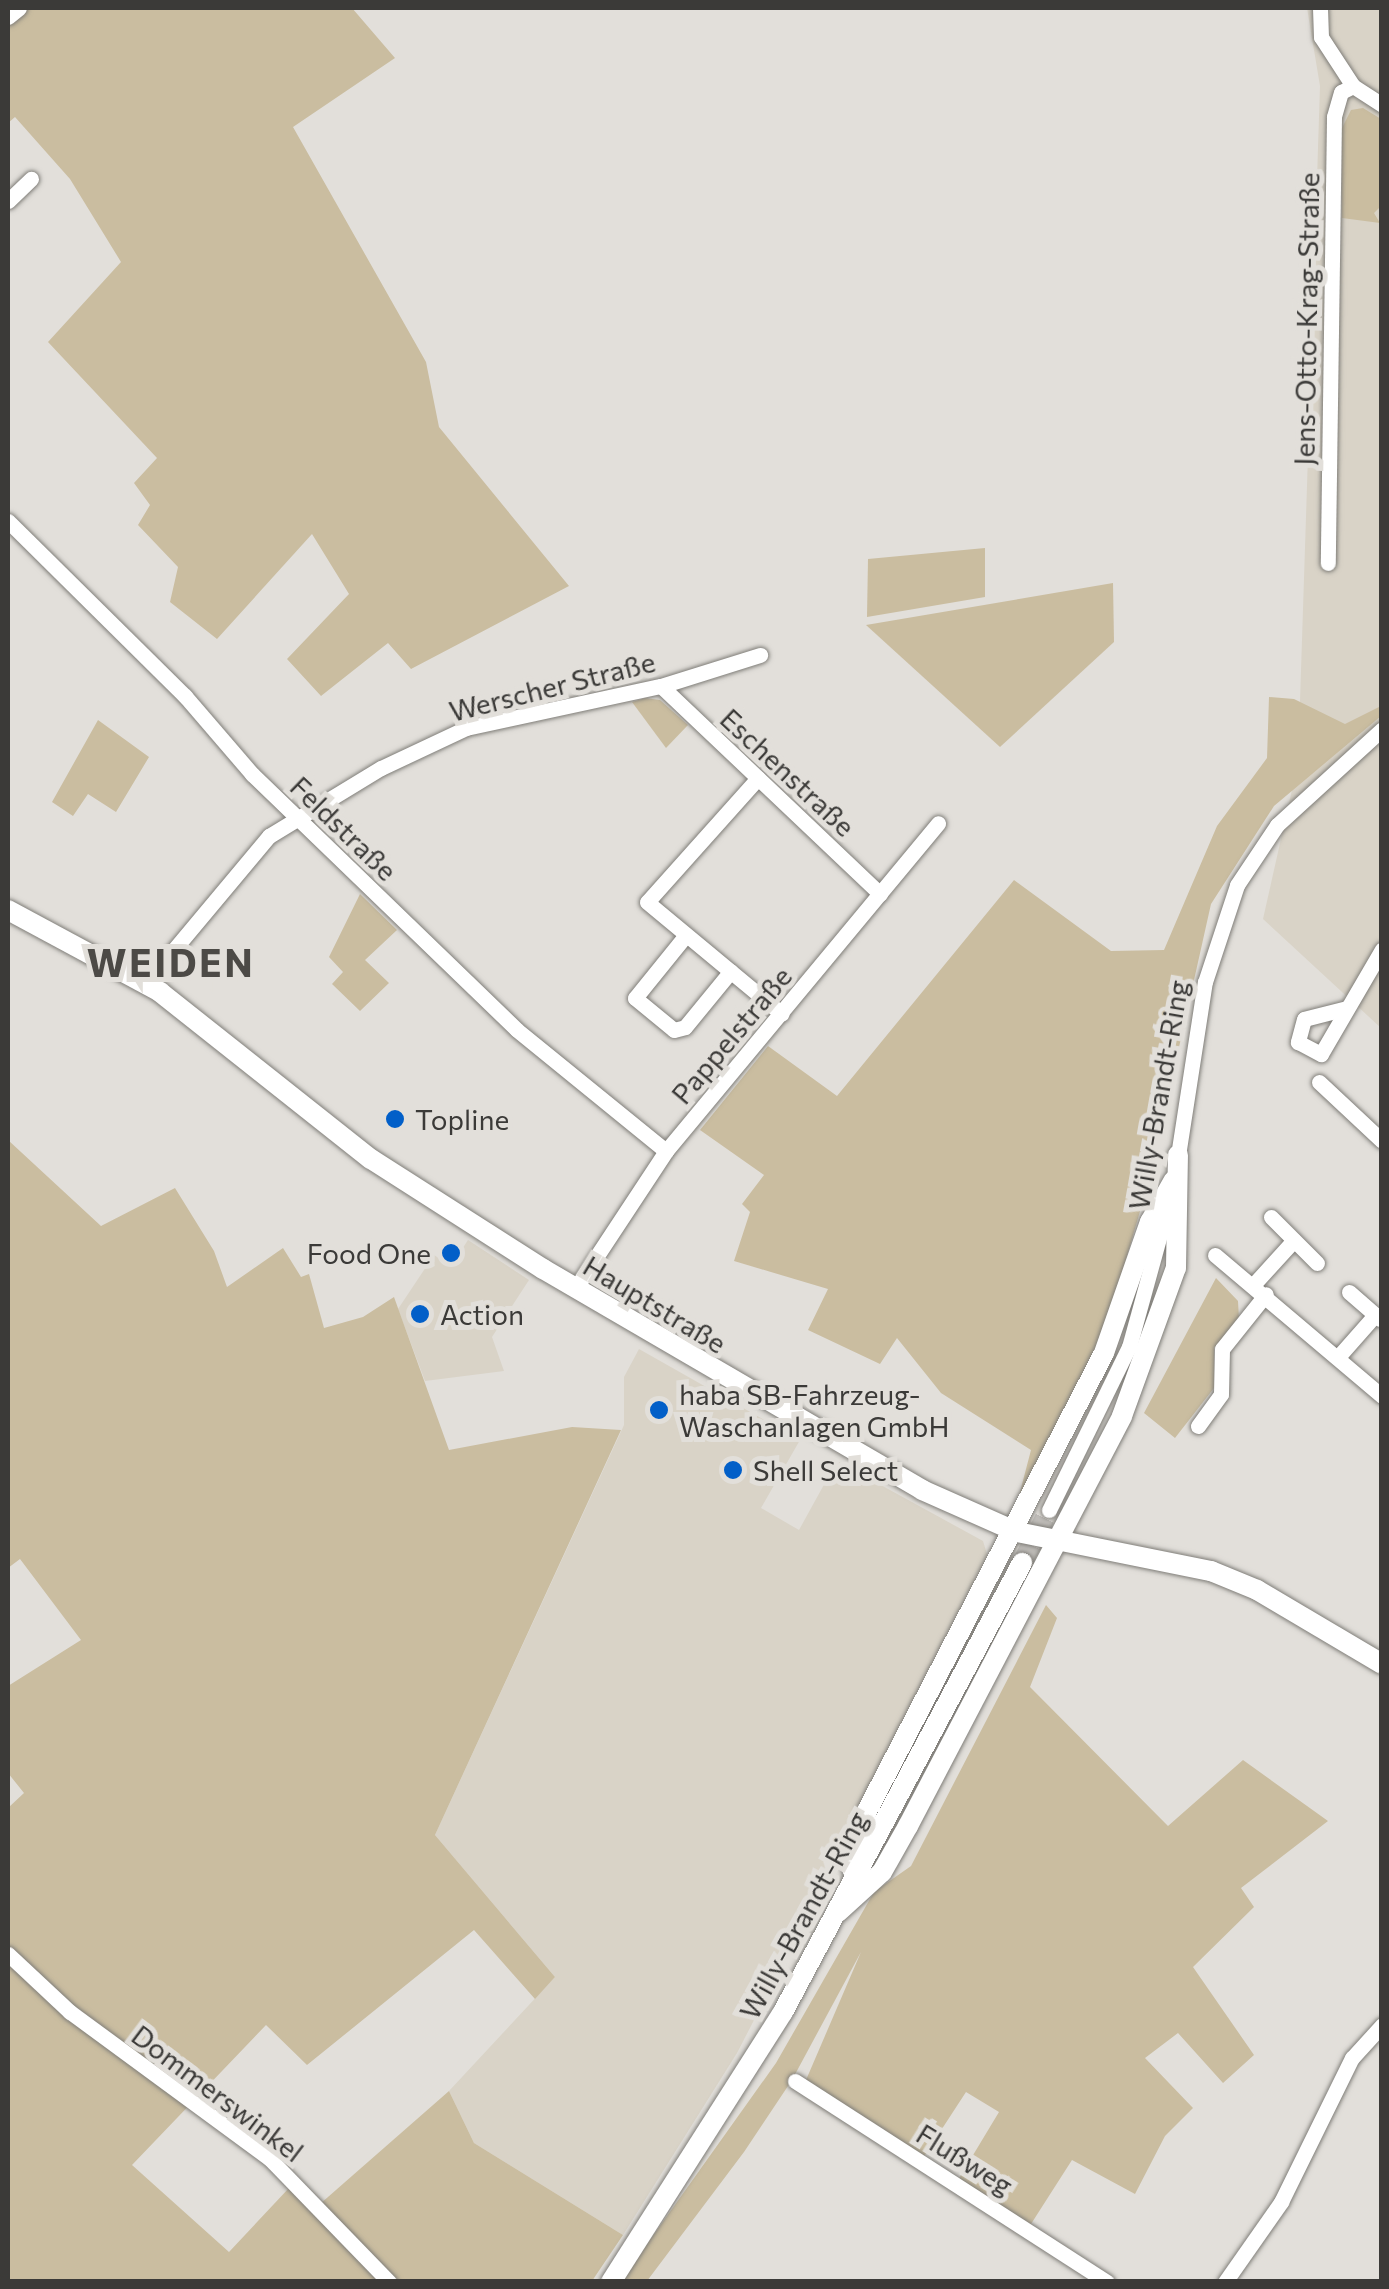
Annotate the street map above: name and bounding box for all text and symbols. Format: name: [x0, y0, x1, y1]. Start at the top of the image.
street label: Jens-Otto-Krag-Straße: [1287, 172, 1325, 466]
street label: Werscher Straße: [446, 644, 658, 728]
street label: Eschenstraße: [714, 701, 862, 843]
street label: Feldstraße: [284, 769, 404, 887]
district label: WEIDEN: [87, 939, 255, 985]
street label: Pappelstraße: [664, 960, 798, 1110]
street label: Willy-Brandt-Ring: [1121, 978, 1195, 1212]
place label: Topline: [415, 1102, 509, 1136]
marker: Topline: [384, 1108, 406, 1130]
place label: Food One: [307, 1236, 431, 1270]
marker: Food One: [440, 1242, 462, 1264]
street label: Hauptstraße: [578, 1248, 732, 1360]
place label: Action: [440, 1297, 524, 1331]
marker: Action: [409, 1303, 431, 1325]
place label: haba SB-Fahrzeug- Waschanlagen GmbH: [679, 1377, 949, 1443]
marker: haba SB-Fahrzeug- Waschanlagen GmbH: [648, 1399, 670, 1421]
place label: Shell Select: [753, 1453, 898, 1487]
marker: Shell Select: [722, 1459, 744, 1481]
street label: Willy-Brandt-Ring: [732, 1805, 874, 2025]
street label: Dommerswinkel: [126, 2018, 310, 2168]
street label: Flußweg: [911, 2116, 1019, 2202]

